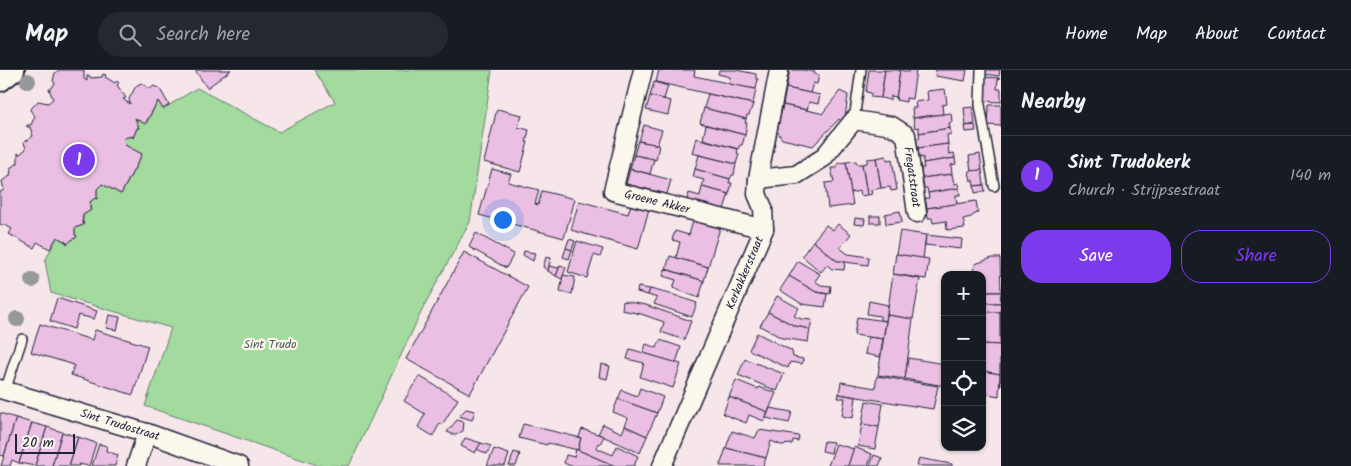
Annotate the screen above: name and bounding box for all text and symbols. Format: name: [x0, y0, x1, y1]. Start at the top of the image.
search box: [98, 12, 448, 57]
text: Map: [25, 15, 68, 54]
text: Search here: [156, 20, 250, 50]
text: Home: [1065, 20, 1108, 49]
text: Map: [1136, 20, 1167, 49]
text: About: [1195, 20, 1239, 49]
text: Contact: [1267, 20, 1326, 49]
icon: search: [116, 21, 144, 49]
text: Nearby: [1021, 86, 1086, 119]
pin: 1: [63, 141, 95, 179]
street label: Fregatstraat: [898, 145, 926, 209]
text: Sint Trudokerk: [1068, 148, 1190, 178]
text: 1: [1035, 163, 1039, 188]
text: 140 m: [1290, 163, 1331, 188]
text: Church · Strijpsestraat: [1068, 178, 1221, 203]
street label: Groene Akker: [622, 185, 693, 220]
your location: [490, 207, 516, 233]
button: Save: [1021, 230, 1171, 283]
button: Share: [1181, 230, 1331, 283]
street label: Kerkakkerstraat: [721, 233, 769, 313]
map controls: [941, 271, 986, 451]
button: +: [941, 271, 986, 316]
button: −: [941, 316, 986, 361]
park label: Sint Trudo: [244, 335, 296, 354]
button: locate: [941, 361, 986, 406]
street label: Sint Trudostraat: [78, 404, 162, 446]
button: layers: [941, 406, 986, 451]
scale bar: [15, 431, 75, 454]
text: 20 m: [22, 432, 54, 454]

